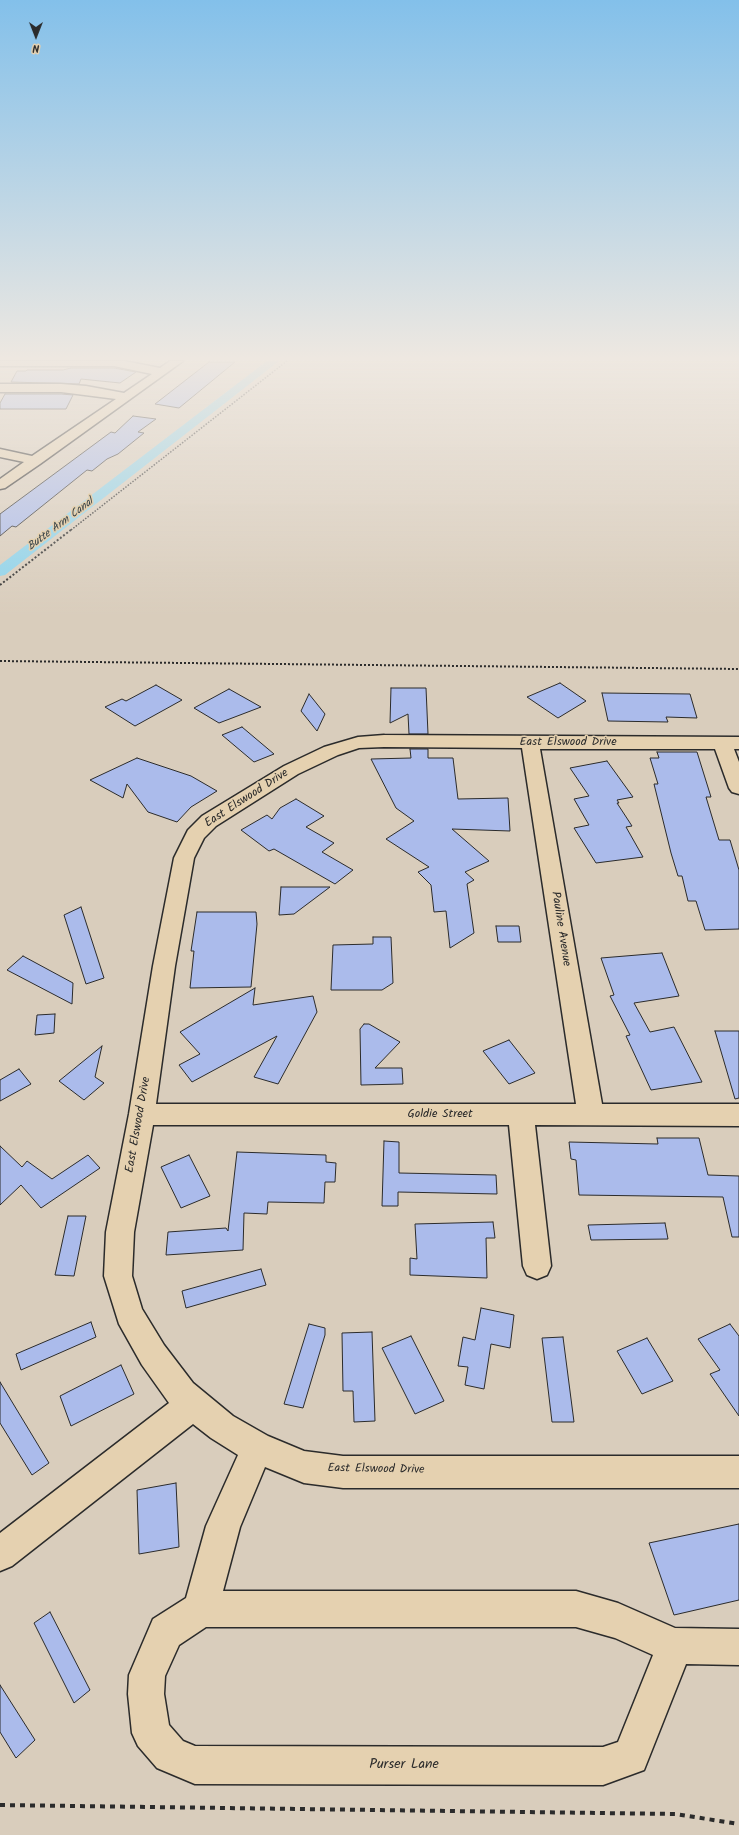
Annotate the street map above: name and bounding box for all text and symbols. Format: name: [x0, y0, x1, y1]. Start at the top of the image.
north arrow: [16, 16, 56, 56]
text: N: [33, 39, 39, 57]
water label: Butte Arm Canal: [25, 496, 97, 554]
street label: East Elswood Drive: [519, 736, 617, 750]
street label: East Elswood Drive: [202, 767, 292, 831]
street label: Pauline Avenue: [547, 891, 573, 967]
street label: East Elswood Drive: [123, 1076, 155, 1174]
street label: Goldie Street: [407, 1108, 473, 1122]
street label: East Elswood Drive: [327, 1462, 425, 1478]
street label: Purser Lane: [369, 1758, 439, 1774]

